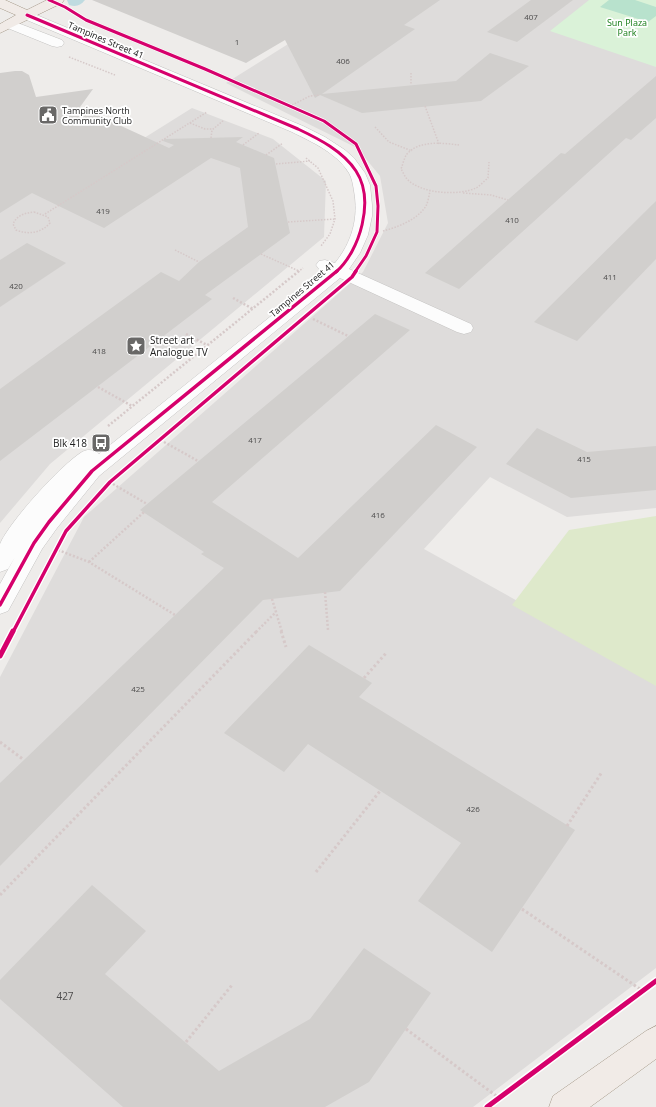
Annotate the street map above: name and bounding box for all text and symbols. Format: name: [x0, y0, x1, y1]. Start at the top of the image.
house number: 407: [524, 11, 538, 22]
park label: Sun Plaza Park: [607, 16, 647, 39]
street label: Tampines Street 41: [66, 18, 146, 62]
house number: 1: [235, 36, 239, 47]
house number: 406: [336, 55, 350, 66]
public building icon: Tampines North Community Club: [37, 104, 59, 126]
place label: Tampines North Community Club: [62, 104, 132, 127]
house number: 419: [96, 205, 110, 216]
house number: 410: [505, 214, 519, 225]
street label: Tampines Street 41: [267, 258, 337, 320]
house number: 411: [603, 271, 617, 282]
house number: 420: [9, 280, 23, 291]
place label: Street art Analogue TV: [150, 333, 208, 359]
place icon: Street art Analogue TV: [125, 335, 147, 357]
house number: 418: [92, 345, 106, 356]
bus stop icon: Blk 418: [90, 432, 112, 454]
house number: 417: [248, 434, 262, 445]
place label: Blk 418: [53, 436, 87, 450]
house number: 415: [577, 453, 591, 464]
house number: 416: [371, 509, 385, 520]
house number: 425: [131, 683, 145, 694]
house number: 426: [466, 803, 480, 814]
house number: 427: [56, 989, 74, 1003]

